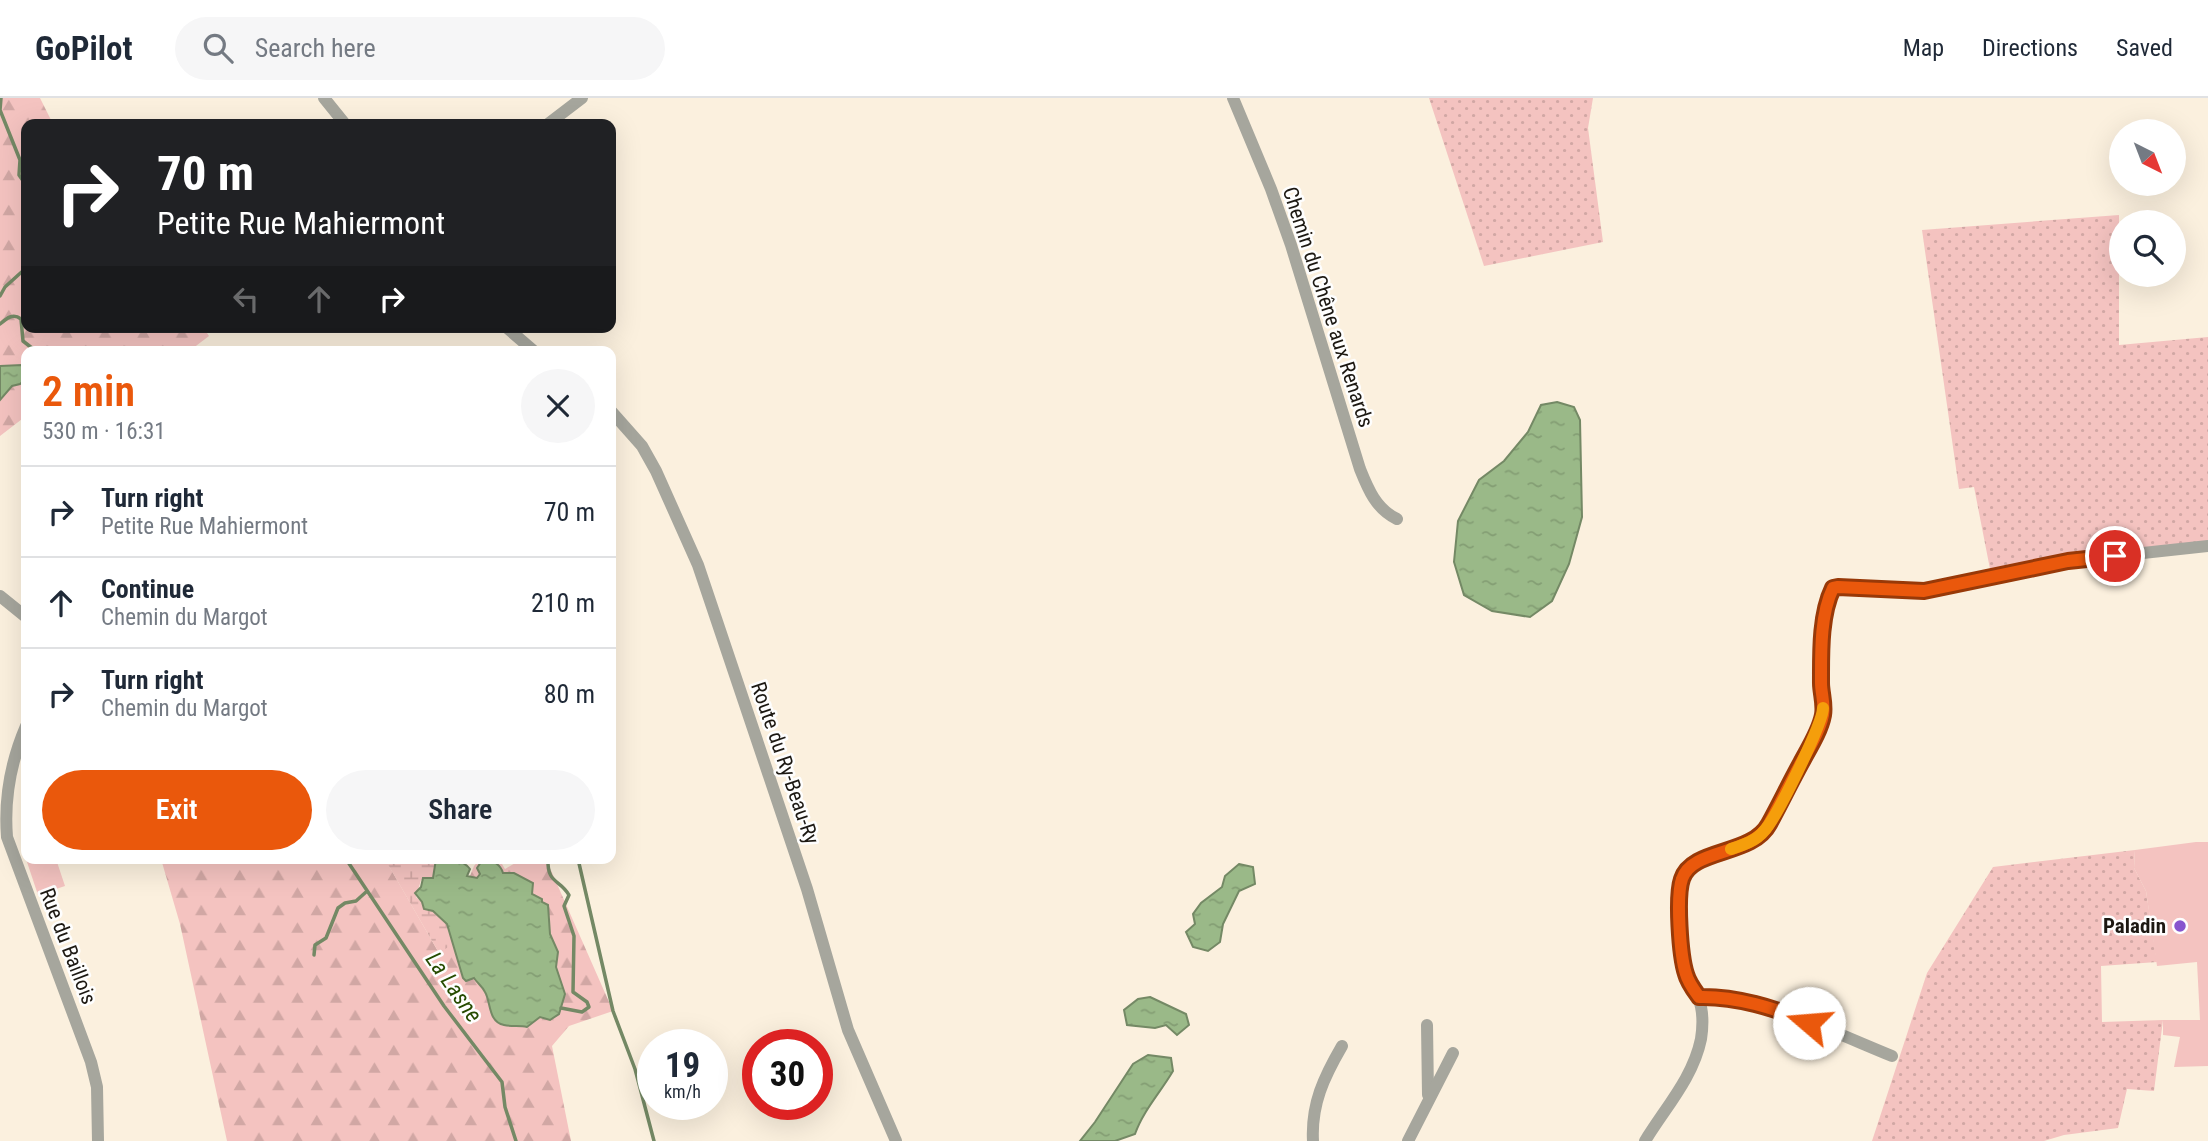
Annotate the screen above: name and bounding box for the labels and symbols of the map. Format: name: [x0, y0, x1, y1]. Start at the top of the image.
north arrow: [2109, 119, 2186, 196]
street label: Chemin du Chêne aux Renards: [1278, 184, 1378, 430]
pin: [2085, 526, 2145, 586]
street label: Route du Ry-Beau-Ry: [746, 679, 824, 847]
street label: Rue du Baillois: [35, 885, 101, 1007]
place label: Paladin: [2103, 914, 2166, 938]
marker: Paladin: [2172, 918, 2188, 934]
water label: La Lasne: [420, 947, 487, 1028]
position arrow: [1772, 986, 1846, 1060]
speed limit sign: 30: [742, 1029, 833, 1120]

